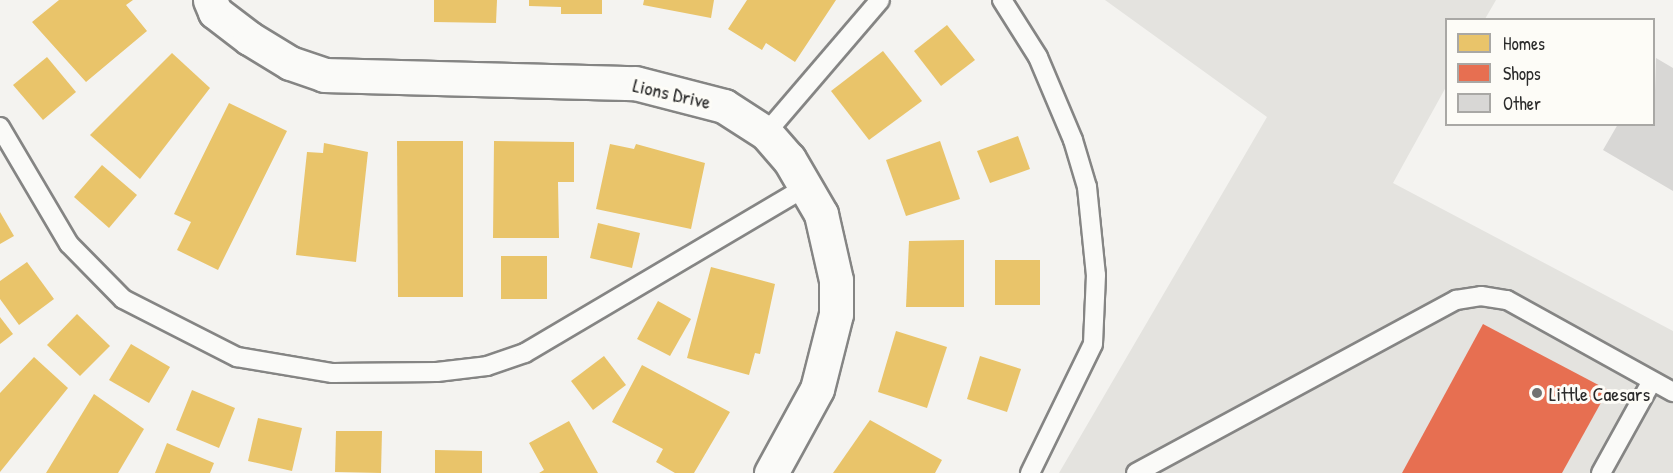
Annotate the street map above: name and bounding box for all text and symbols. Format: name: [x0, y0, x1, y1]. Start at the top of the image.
legend: [1445, 18, 1655, 126]
text: Homes: [1503, 31, 1545, 56]
text: Shops: [1503, 61, 1541, 86]
street label: Lions Drive: [631, 72, 713, 114]
text: Other: [1503, 91, 1541, 116]
place label: Little Caesars: [1549, 381, 1650, 405]
marker: Little Caesars: [1530, 386, 1544, 400]

